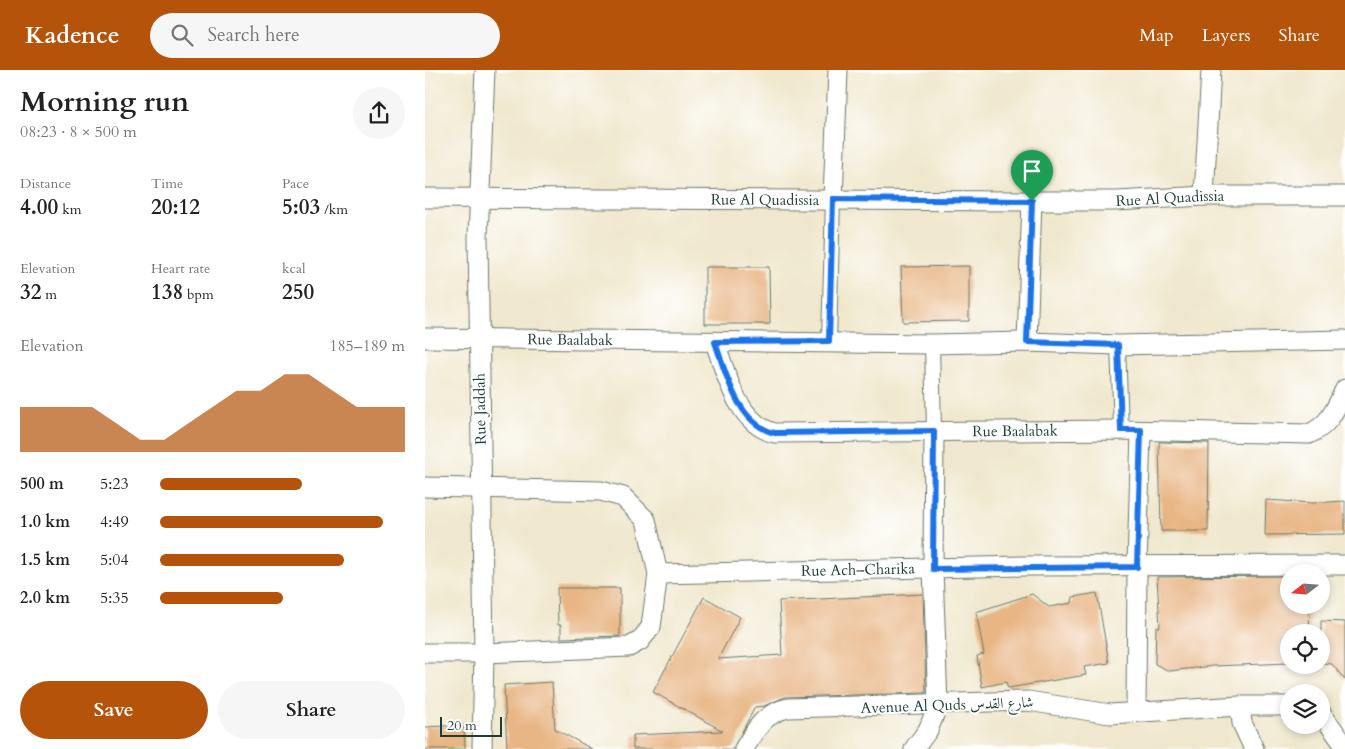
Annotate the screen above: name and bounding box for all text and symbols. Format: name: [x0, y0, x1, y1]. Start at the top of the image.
search box: [150, 13, 500, 58]
text: Kadence: [25, 19, 120, 52]
icon: search: [168, 21, 196, 49]
text: Search here: [208, 22, 300, 48]
text: Map: [1139, 23, 1174, 48]
text: Layers: [1202, 23, 1251, 48]
text: Share: [1279, 23, 1320, 48]
text: Morning run: [20, 83, 189, 121]
button: share: [353, 87, 405, 139]
text: 08:23 · 8 × 500 m: [20, 121, 137, 143]
pin: [1011, 150, 1053, 201]
icon: arrive: [1018, 157, 1046, 185]
text: Distance: [20, 174, 71, 193]
text: Time: [151, 174, 183, 193]
text: Pace: [282, 174, 309, 193]
street label: Rue Al Quadissia: [1115, 186, 1225, 211]
street label: Rue Al Quadissia: [711, 189, 820, 210]
text: 4.00: [20, 193, 58, 222]
text: 20:12: [151, 193, 200, 222]
text: 5:03: [282, 193, 320, 222]
text: km: [58, 200, 81, 219]
text: /km: [320, 200, 348, 219]
text: Elevation: [20, 259, 76, 278]
text: Heart rate: [151, 259, 210, 278]
text: kcal: [282, 259, 306, 278]
text: 32: [20, 278, 42, 307]
text: 138: [151, 278, 183, 307]
text: 250: [282, 278, 314, 307]
text: m: [42, 285, 57, 304]
text: bpm: [183, 285, 214, 304]
street label: Rue Baalabak: [527, 329, 613, 350]
text: Elevation: [20, 335, 84, 357]
text: 185–189 m: [329, 335, 405, 357]
street label: Rue Jaddah: [469, 372, 491, 445]
street label: Rue Baalabak: [972, 421, 1058, 441]
text: 500 m: [20, 473, 64, 495]
text: 5:23: [100, 473, 129, 495]
text: 1.0 km: [20, 511, 70, 533]
text: 4:49: [100, 511, 129, 533]
text: 1.5 km: [20, 549, 70, 571]
text: 5:04: [100, 549, 129, 571]
street label: Rue Ach–Charika: [801, 558, 916, 581]
north arrow: [1280, 564, 1330, 614]
map controls: [1280, 564, 1330, 734]
text: 2.0 km: [20, 587, 70, 609]
text: 5:35: [100, 587, 129, 609]
button: locate: [1280, 624, 1330, 674]
button: Save: [20, 681, 208, 739]
button: Share: [218, 681, 405, 739]
button: layers: [1280, 684, 1330, 734]
street label: Avenue Al Quds شارع القدس: [860, 692, 1034, 721]
scale bar: [440, 714, 503, 737]
text: 20 m: [447, 716, 477, 735]

